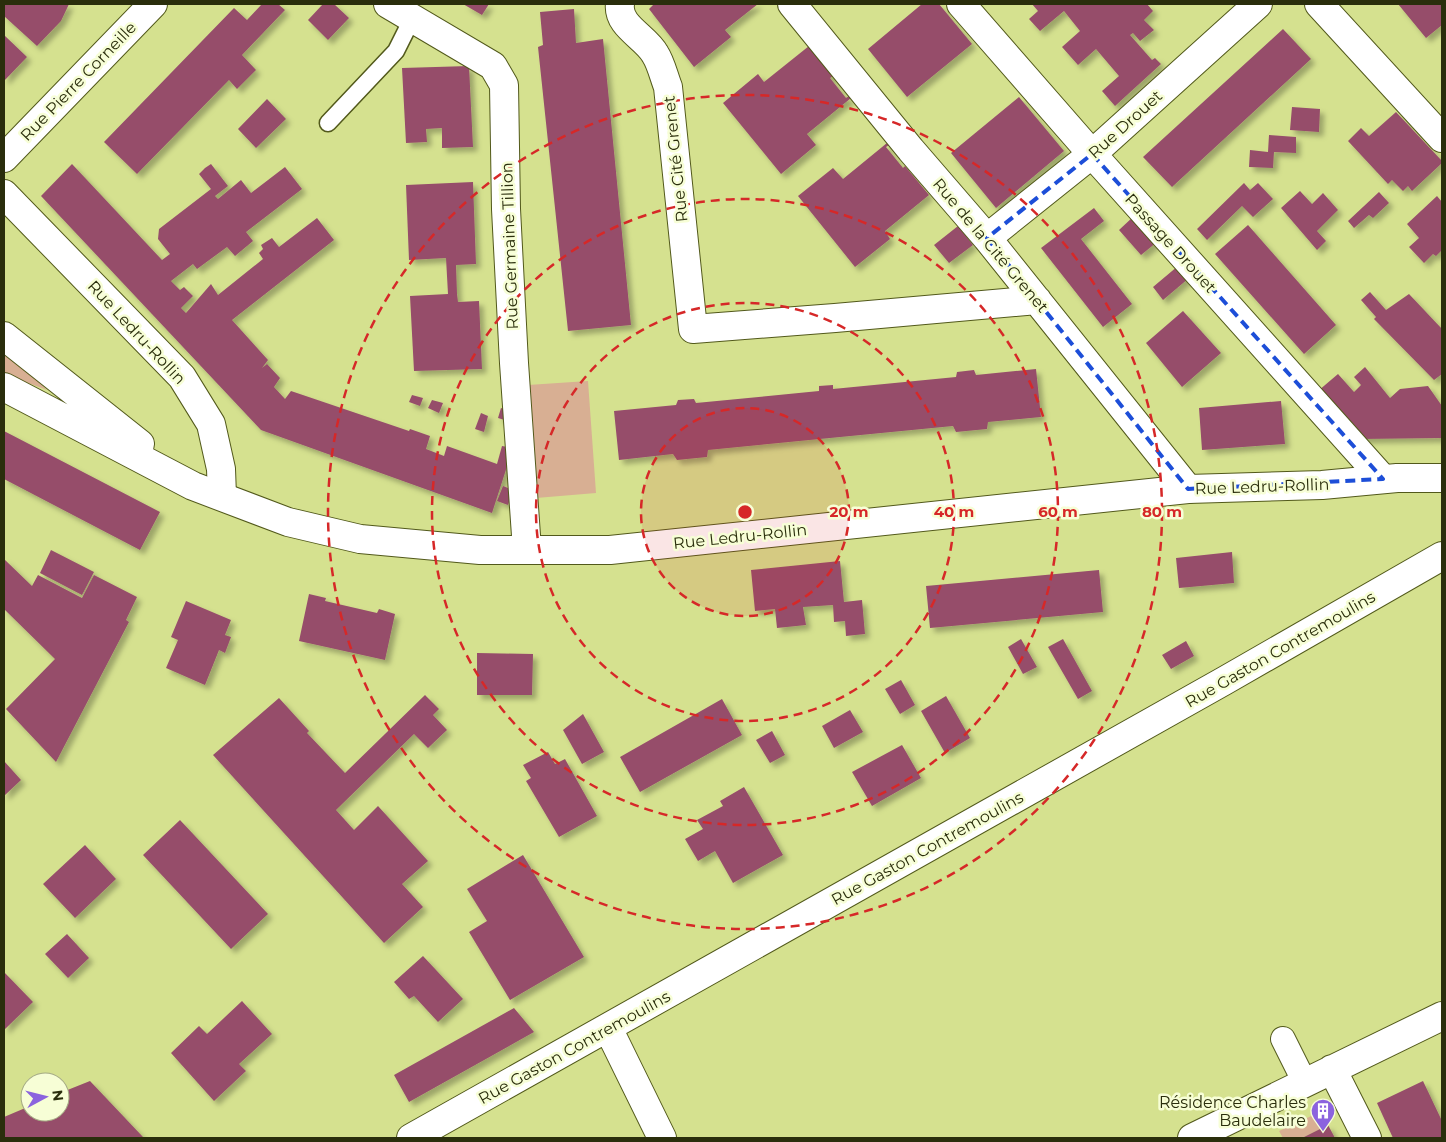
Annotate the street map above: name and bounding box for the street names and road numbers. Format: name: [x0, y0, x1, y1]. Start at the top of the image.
street label: Rue Pierre Corneille: [17, 18, 140, 145]
street label: Rue Drouet: [1085, 86, 1166, 162]
street label: Rue Cité Grenet: [659, 94, 692, 223]
street label: Rue Germaine Tillion: [497, 162, 522, 330]
street label: Rue de la Cité Grenet: [929, 174, 1053, 317]
street label: Passage Drouet: [1121, 190, 1220, 297]
street label: Rue Ledru-Rollin: [84, 277, 189, 388]
street label: Rue Ledru-Rollin: [1194, 475, 1330, 498]
street label: Rue Ledru-Rollin: [672, 520, 808, 553]
street label: Rue Gaston Contremoulins: [1182, 587, 1379, 712]
street label: Rue Gaston Contremoulins: [828, 788, 1027, 909]
street label: Rue Gaston Contremoulins: [475, 987, 674, 1108]

